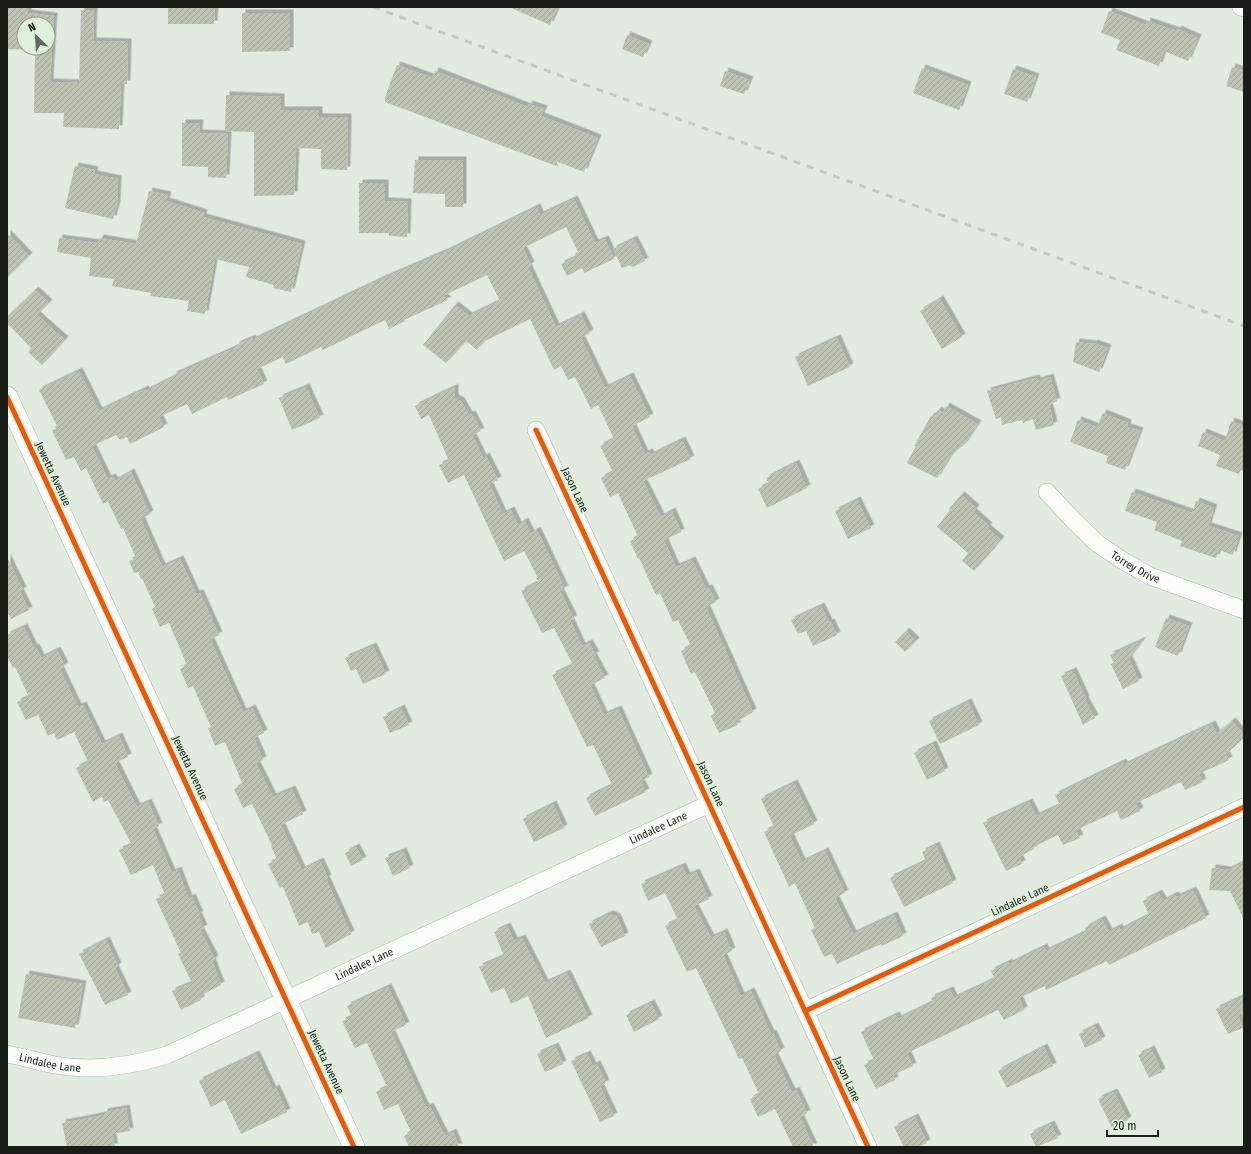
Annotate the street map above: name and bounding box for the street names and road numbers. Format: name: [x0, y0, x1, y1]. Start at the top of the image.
street label: Jewetta Avenue: [32, 440, 74, 508]
street label: Jason Lane: [559, 465, 591, 515]
street label: Torrey Drive: [1109, 548, 1162, 586]
street label: Jewetta Avenue: [169, 734, 211, 802]
street label: Jason Lane: [695, 759, 727, 809]
street label: Lindalee Lane: [627, 809, 689, 847]
street label: Lindalee Lane: [989, 881, 1051, 919]
street label: Lindalee Lane: [333, 945, 395, 983]
street label: Jewetta Avenue: [305, 1028, 347, 1096]
street label: Lindalee Lane: [18, 1050, 81, 1074]
street label: Jason Lane: [831, 1054, 863, 1104]

